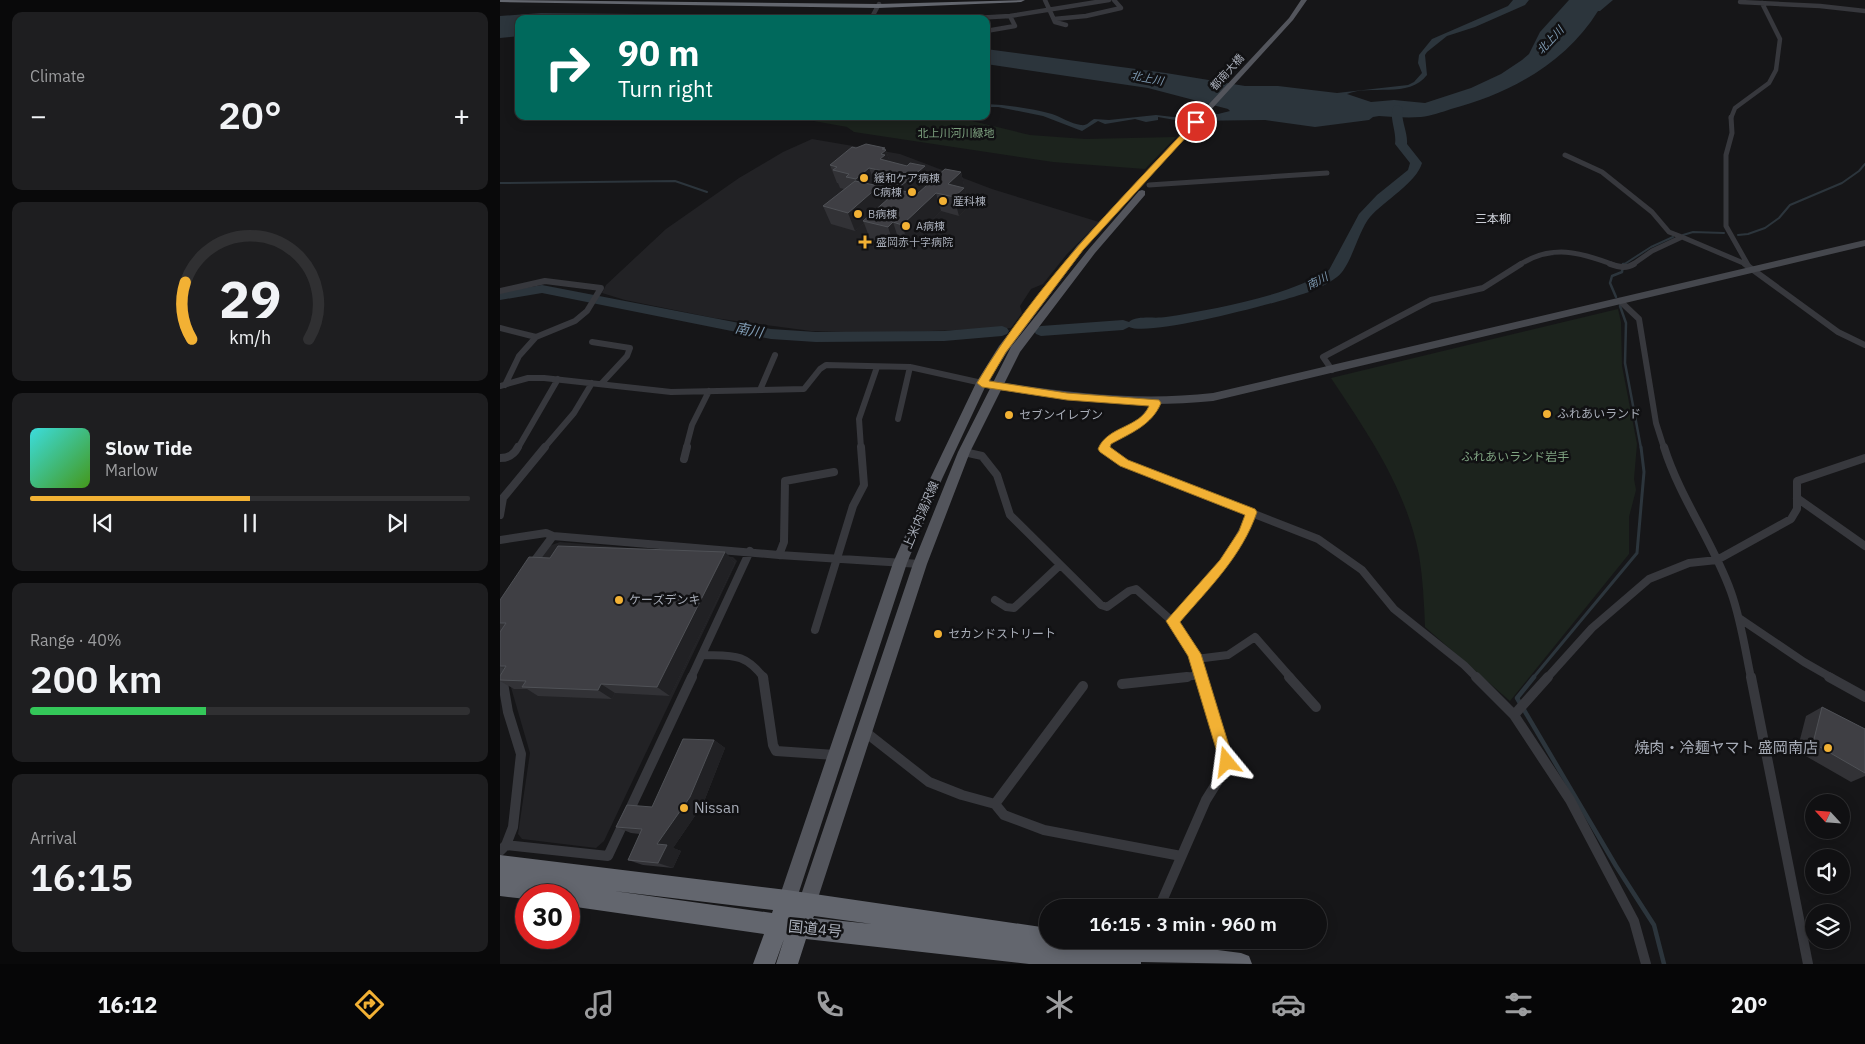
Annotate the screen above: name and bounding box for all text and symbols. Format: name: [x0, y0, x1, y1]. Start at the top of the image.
water label: 北上川: [1534, 22, 1567, 57]
text: 90 m: [618, 30, 700, 76]
icon: right: [535, 35, 600, 100]
street label: 都南大橋: [1207, 51, 1247, 93]
text: Climate: [30, 66, 85, 86]
water label: 北上川: [1129, 68, 1166, 88]
text: Turn right: [618, 74, 713, 103]
text: 20°: [218, 90, 282, 139]
text: −: [30, 97, 47, 134]
text: +: [453, 97, 470, 134]
pin: [1175, 101, 1217, 143]
icon: arrive: [1182, 108, 1210, 136]
park label: 北上川河川緑地: [918, 126, 995, 140]
place label: 緩和ケア病棟: [874, 171, 940, 185]
marker: 緩和ケア病棟: [858, 172, 870, 184]
place label: C病棟: [873, 185, 902, 199]
marker: C病棟: [906, 186, 918, 198]
place label: 産科棟: [953, 194, 986, 208]
marker: 産科棟: [937, 195, 949, 207]
place label: B病棟: [868, 207, 897, 221]
marker: B病棟: [852, 208, 864, 220]
district label: 三本柳: [1475, 211, 1511, 226]
place label: A病棟: [916, 219, 945, 233]
marker: A病棟: [900, 220, 912, 232]
marker: 盛岡赤十字病院: [858, 235, 872, 249]
place label: 盛岡赤十字病院: [876, 235, 953, 249]
text: 29: [219, 265, 281, 332]
water label: 南川: [1304, 269, 1331, 292]
water label: 南川: [734, 318, 766, 342]
text: km/h: [229, 326, 271, 349]
place label: ふれあいランド: [1557, 406, 1641, 421]
place label: セブンイレブン: [1019, 407, 1103, 422]
marker: ふれあいランド: [1541, 408, 1553, 420]
marker: セブンイレブン: [1003, 409, 1015, 421]
text: Slow Tide: [105, 436, 192, 460]
park label: ふれあいランド岩手: [1461, 449, 1569, 464]
text: Marlow: [105, 460, 158, 480]
street label: 上米内湯沢線: [900, 479, 942, 551]
icon: previous: [89, 509, 117, 537]
icon: pause: [236, 509, 264, 537]
icon: next: [383, 509, 411, 537]
place label: ケーズデンキ: [629, 592, 700, 607]
marker: ケーズデンキ: [613, 594, 625, 606]
place label: セカンドストリート: [948, 626, 1056, 641]
marker: セカンドストリート: [932, 628, 944, 640]
text: Range · 40%: [30, 630, 122, 650]
text: 200 km: [30, 654, 162, 703]
position arrow: [1200, 735, 1252, 787]
place label: 焼肉・冷麺ヤマト 盛岡南店: [1634, 738, 1818, 757]
marker: 焼肉・冷麺ヤマト 盛岡南店: [1822, 742, 1834, 754]
north arrow: [1805, 794, 1850, 839]
map controls: [1805, 794, 1850, 949]
place label: Nissan: [694, 798, 739, 817]
marker: Nissan: [678, 802, 690, 814]
text: Arrival: [30, 828, 77, 848]
button: sound: [1805, 849, 1850, 894]
text: 16:15: [30, 852, 133, 901]
speed limit sign: 30: [515, 884, 580, 949]
button: layers: [1805, 904, 1850, 949]
text: 16:15 · 3 min · 960 m: [1089, 912, 1277, 936]
street label: 国道4号: [787, 916, 843, 941]
icon: directions: [352, 987, 387, 1022]
icon: music: [582, 987, 617, 1022]
icon: phone: [812, 987, 847, 1022]
icon: climate: [1042, 987, 1077, 1022]
icon: car: [1271, 987, 1306, 1022]
icon: filters: [1501, 987, 1536, 1022]
text: 16:12: [97, 990, 157, 1019]
text: 20°: [1731, 990, 1768, 1019]

